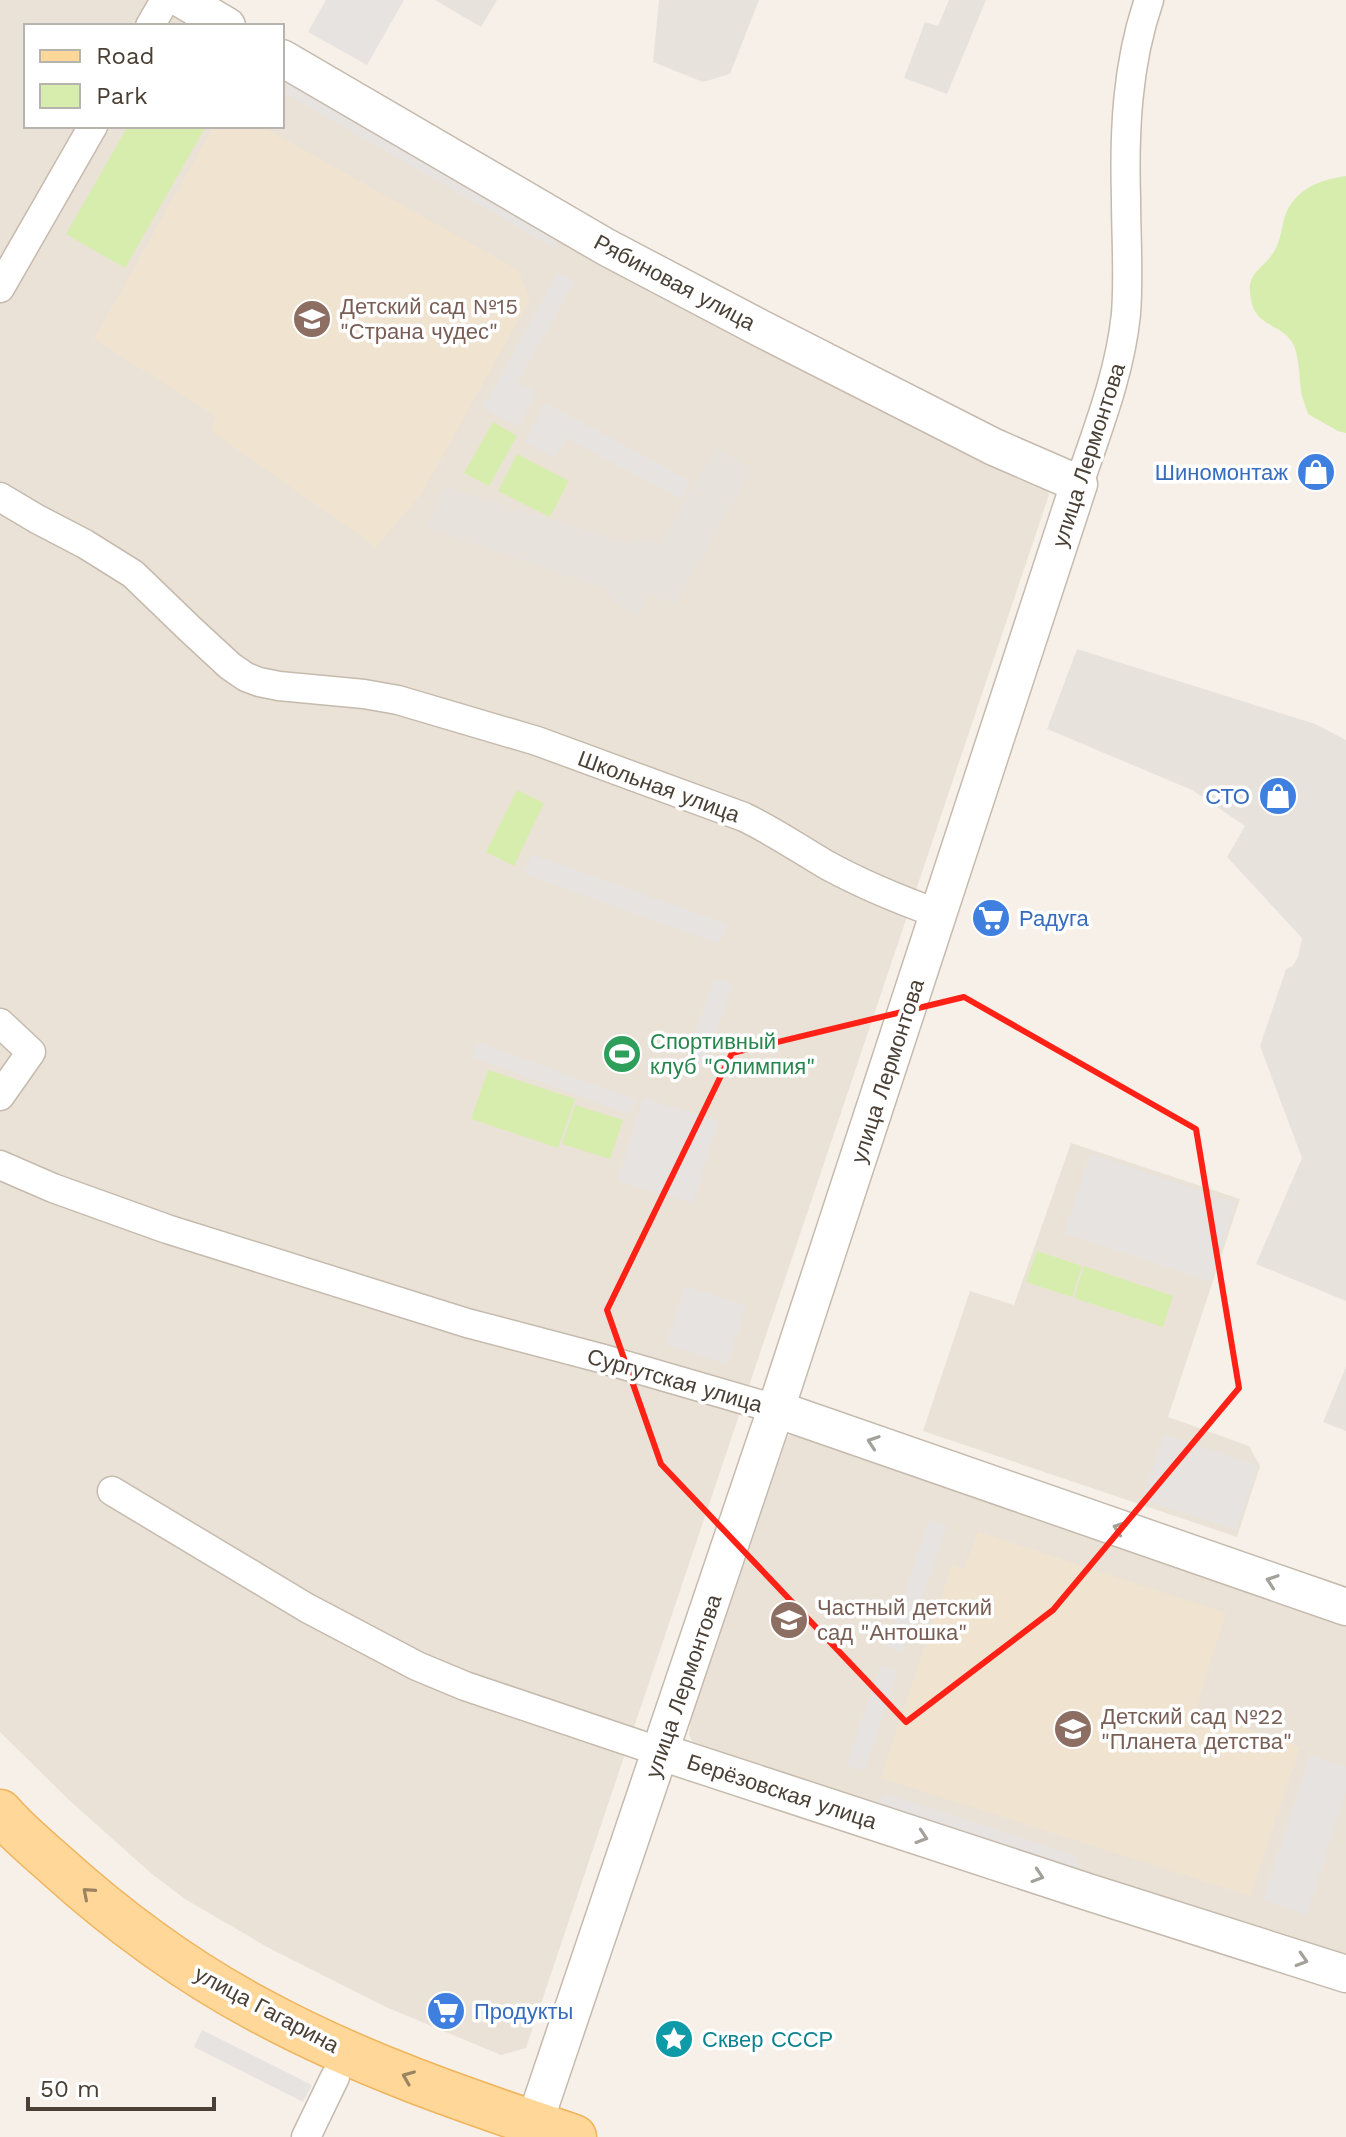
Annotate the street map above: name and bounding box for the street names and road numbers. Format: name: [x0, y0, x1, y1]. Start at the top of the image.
street label: Рябиновая улица: [590, 229, 760, 336]
street label: улица Лермонтова: [1047, 359, 1130, 550]
street label: Школьная улица: [575, 746, 744, 828]
street label: улица Лермонтова: [846, 975, 929, 1166]
street label: Сургутская улица: [584, 1344, 766, 1418]
street label: улица Лермонтова: [640, 1591, 727, 1781]
street label: Берёзовская улица: [684, 1749, 881, 1834]
street label: улица Гагарина: [190, 1961, 344, 2058]

